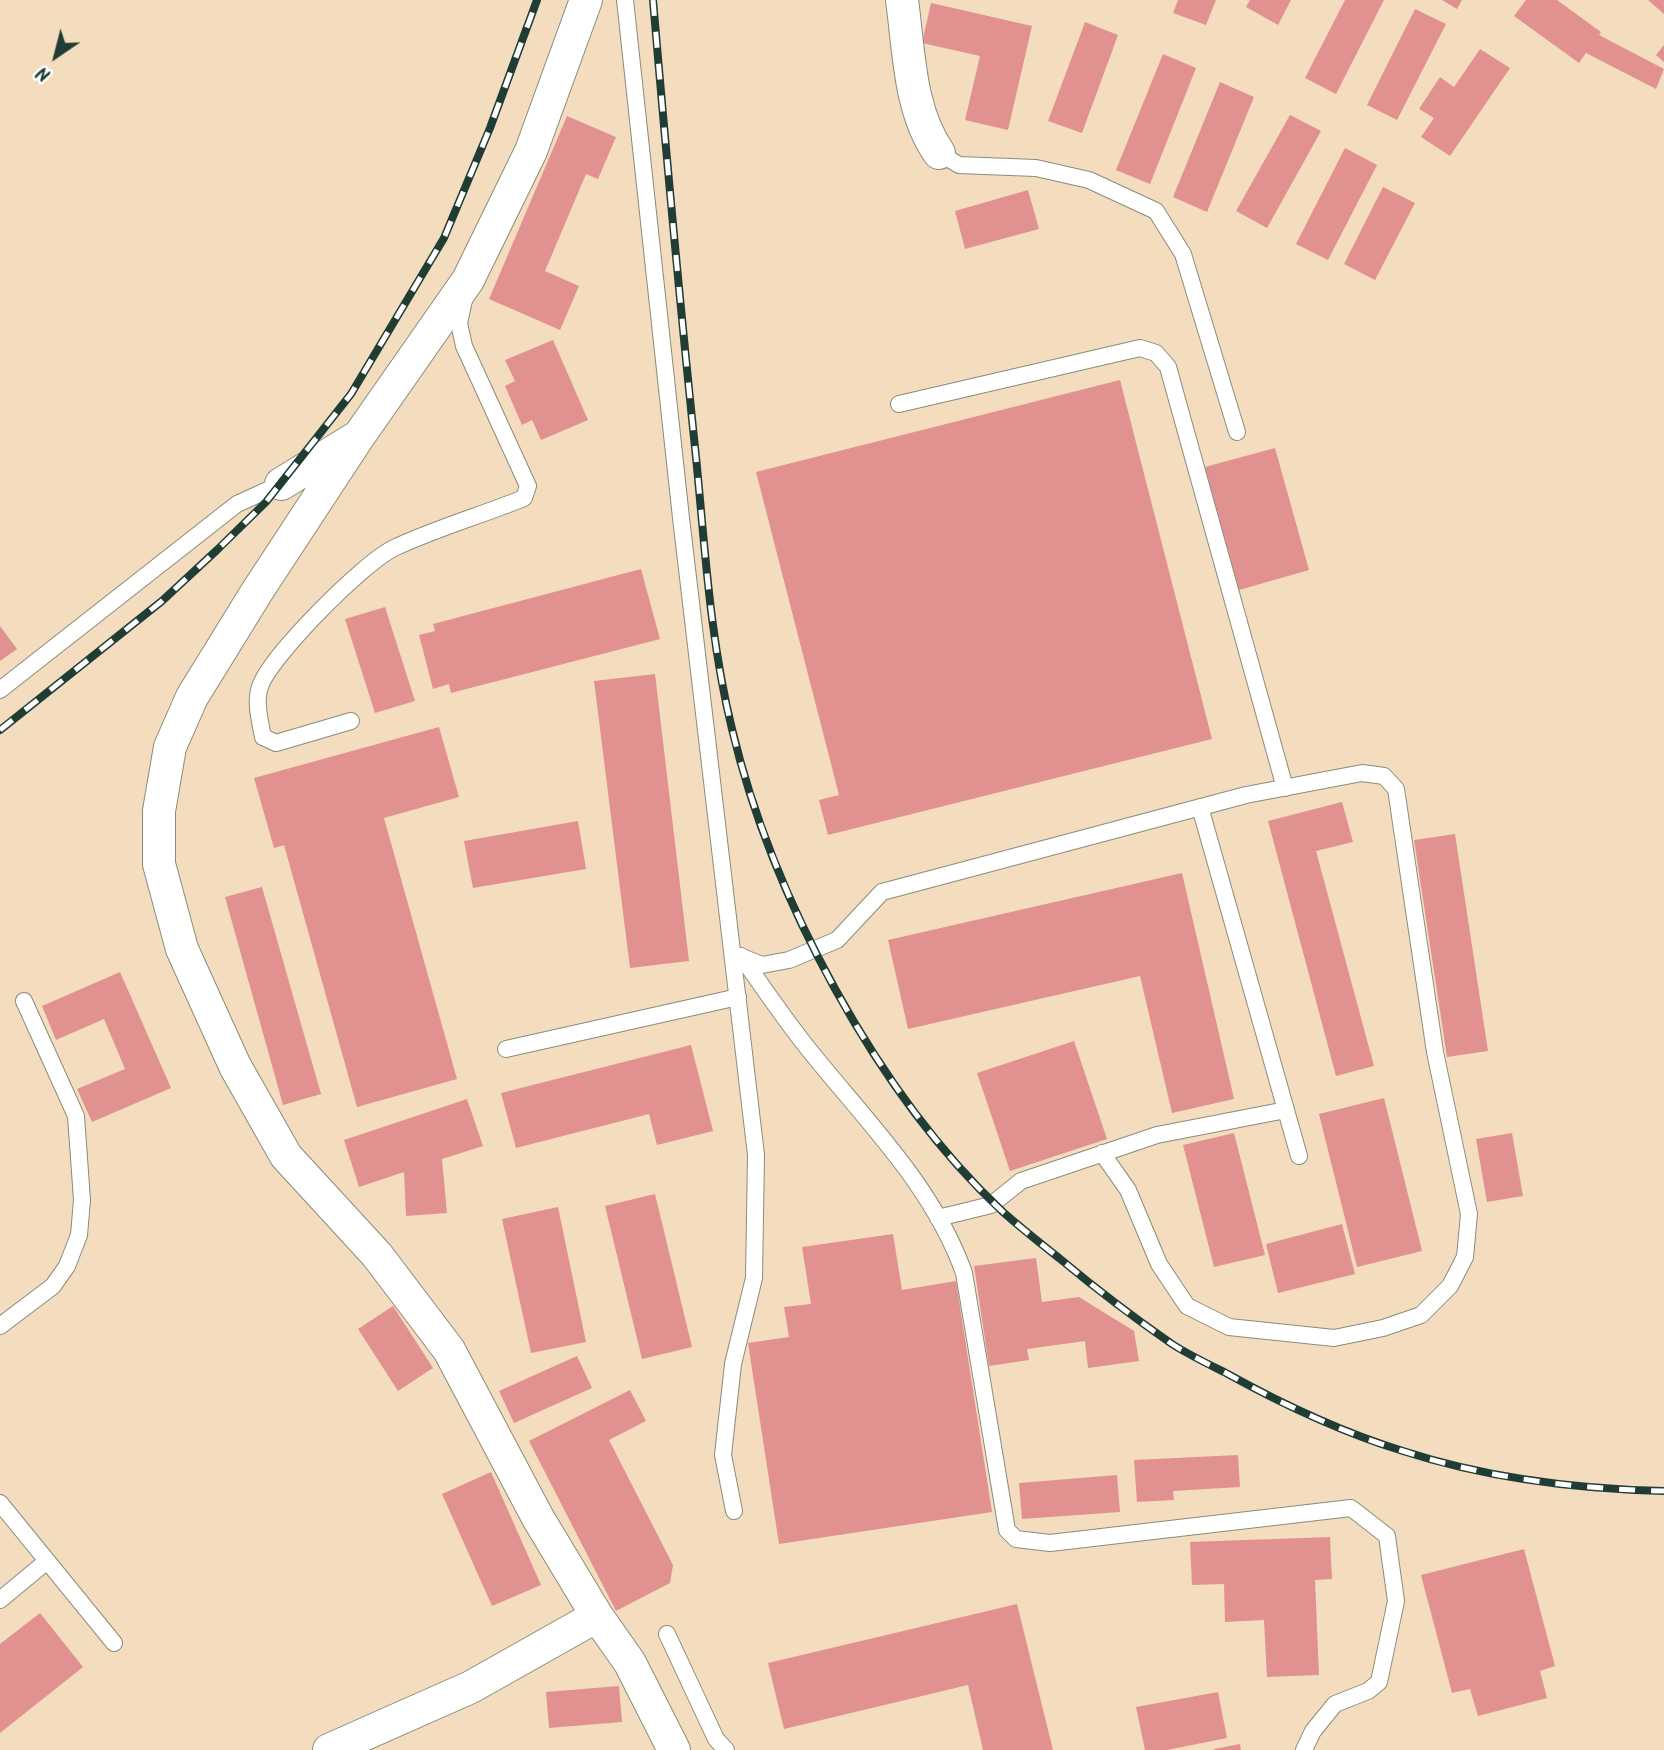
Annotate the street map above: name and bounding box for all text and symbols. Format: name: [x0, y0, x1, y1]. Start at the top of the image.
north arrow: [21, 21, 91, 91]
text: N: [30, 57, 57, 89]

